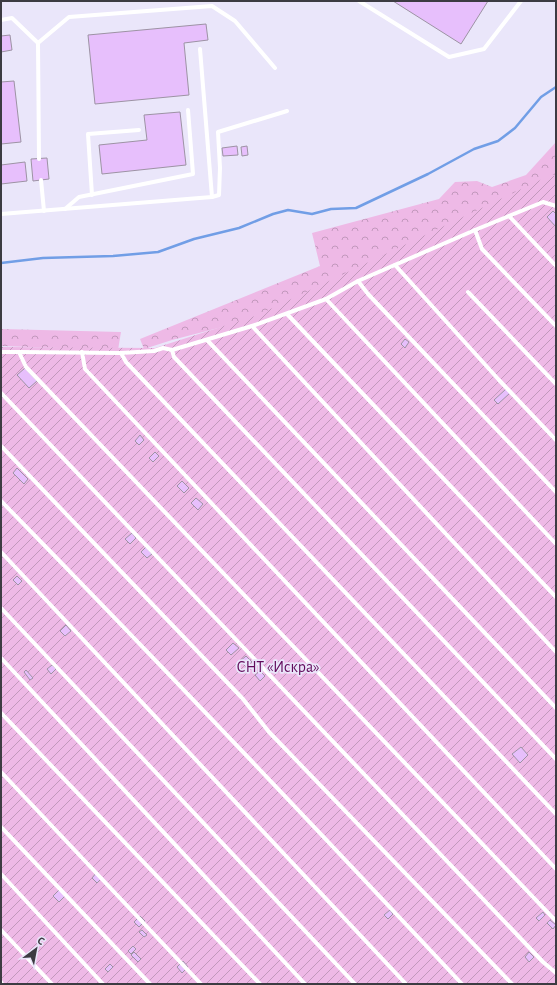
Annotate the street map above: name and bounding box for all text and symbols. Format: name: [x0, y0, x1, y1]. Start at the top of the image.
park label: СНТ «Искра»: [236, 659, 320, 675]
north arrow: [16, 929, 56, 969]
text: С: [36, 935, 47, 947]

